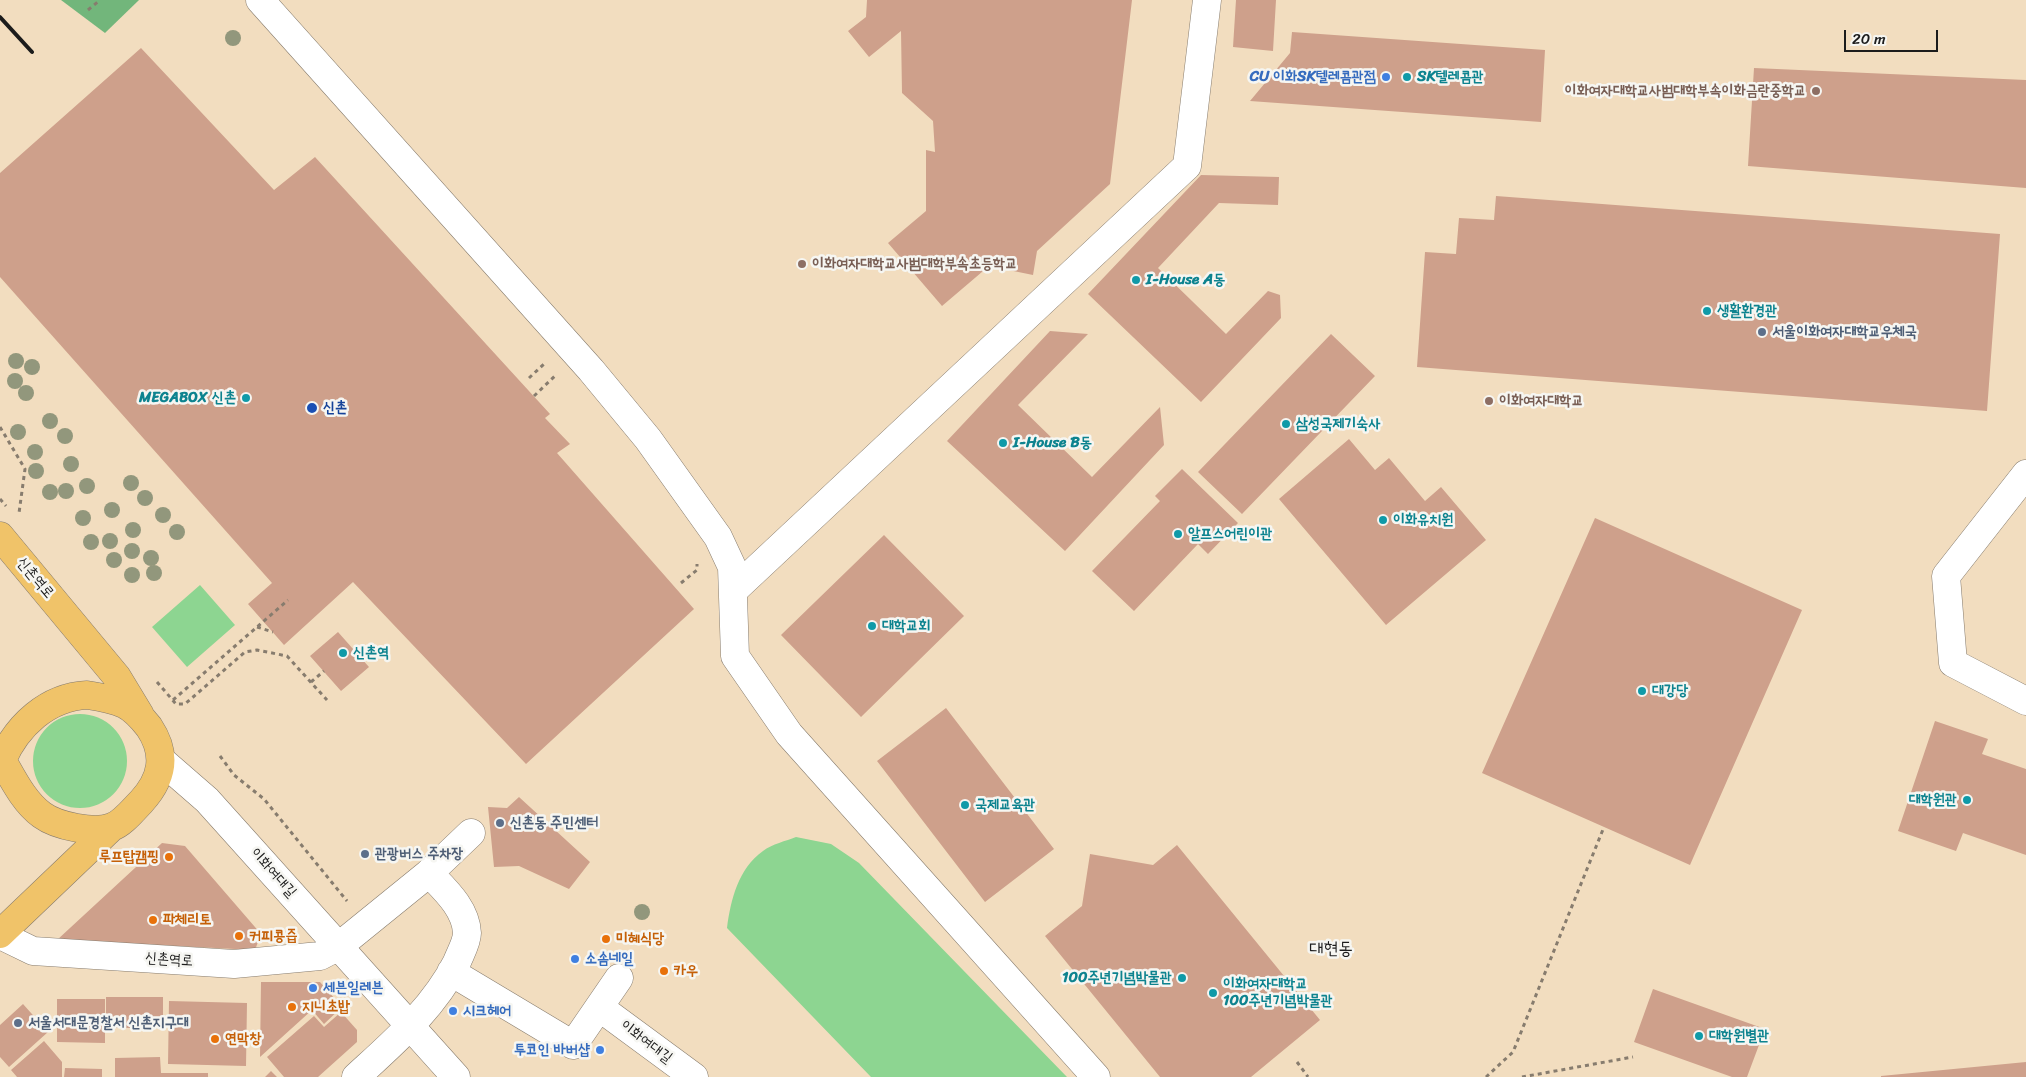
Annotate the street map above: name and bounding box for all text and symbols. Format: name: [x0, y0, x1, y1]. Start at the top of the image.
scale bar: [1846, 20, 1940, 52]
text: 20 m: [1852, 26, 1886, 52]
place label: CU 이화SK텔레콤관점: [1250, 68, 1376, 86]
place label: SK텔레콤관: [1417, 68, 1484, 86]
marker: CU 이화SK텔레콤관점: [1380, 71, 1392, 83]
marker: SK텔레콤관: [1401, 71, 1413, 83]
place label: 이화여자대학교사범대학부속이화금란중학교: [1565, 82, 1806, 100]
marker: 이화여자대학교사범대학부속이화금란중학교: [1810, 85, 1822, 97]
place label: 이화여자대학교사범대학부속초등학교: [812, 255, 1017, 273]
marker: 이화여자대학교사범대학부속초등학교: [796, 258, 808, 270]
place label: I-House A동: [1146, 271, 1225, 289]
marker: I-House A동: [1130, 274, 1142, 286]
place label: 생활환경관: [1717, 302, 1777, 320]
marker: 생활환경관: [1701, 305, 1713, 317]
place label: 서울이화여자대학교우체국: [1772, 323, 1917, 341]
marker: 서울이화여자대학교우체국: [1756, 326, 1768, 338]
place label: MEGABOX 신촌: [139, 389, 236, 407]
marker: MEGABOX 신촌: [240, 392, 252, 404]
place label: 이화여자대학교: [1499, 392, 1583, 410]
marker: 이화여자대학교: [1483, 395, 1495, 407]
place label: 신촌: [323, 399, 347, 417]
marker: 신촌: [305, 401, 319, 415]
place label: 삼성국제기숙사: [1296, 415, 1380, 433]
marker: 삼성국제기숙사: [1280, 418, 1292, 430]
place label: I-House B동: [1013, 434, 1092, 452]
marker: I-House B동: [997, 437, 1009, 449]
place label: 이화유치원: [1393, 511, 1453, 529]
marker: 이화유치원: [1377, 514, 1389, 526]
place label: 알프스어린이관: [1188, 525, 1272, 543]
marker: 알프스어린이관: [1172, 528, 1184, 540]
street label: 신촌역로: [13, 554, 57, 602]
place label: 대학교회: [882, 617, 930, 635]
marker: 대학교회: [866, 620, 878, 632]
place label: 신촌역: [353, 644, 389, 662]
marker: 신촌역: [337, 647, 349, 659]
place label: 대강당: [1652, 682, 1688, 700]
marker: 대강당: [1636, 685, 1648, 697]
place label: 대학원관: [1909, 791, 1957, 809]
marker: 대학원관: [1961, 794, 1973, 806]
place label: 국제교육관: [975, 796, 1035, 814]
marker: 국제교육관: [959, 799, 971, 811]
place label: 신촌동 주민센터: [510, 814, 598, 832]
marker: 신촌동 주민센터: [494, 817, 506, 829]
street label: 이화여대길: [246, 845, 300, 901]
place label: 관광버스 주차장: [375, 845, 463, 863]
place label: 루프탑캠핑: [99, 848, 159, 866]
marker: 관광버스 주차장: [359, 848, 371, 860]
marker: 루프탑캠핑: [163, 851, 175, 863]
place label: 파체리토: [163, 911, 211, 929]
marker: 파체리토: [147, 914, 159, 926]
place label: 커피콩즙: [249, 927, 297, 945]
marker: 커피콩즙: [233, 930, 245, 942]
place label: 미혜식당: [616, 930, 664, 948]
marker: 미혜식당: [600, 933, 612, 945]
district label: 대현동: [1309, 938, 1353, 960]
street label: 신촌역로: [144, 949, 194, 971]
place label: 소솜네일: [585, 950, 633, 968]
marker: 소솜네일: [569, 953, 581, 965]
place label: 카우: [674, 962, 698, 980]
marker: 카우: [658, 965, 670, 977]
place label: 100주년기념박물관: [1062, 969, 1172, 987]
marker: 100주년기념박물관: [1176, 972, 1188, 984]
place label: 이화여자대학교 100주년기념박물관: [1223, 975, 1333, 1010]
place label: 세븐일레븐: [323, 979, 383, 997]
marker: 세븐일레븐: [307, 982, 319, 994]
marker: 이화여자대학교 100주년기념박물관: [1207, 987, 1219, 999]
place label: 지니초밥: [302, 998, 350, 1016]
marker: 지니초밥: [286, 1001, 298, 1013]
place label: 시크헤어: [463, 1002, 511, 1020]
marker: 시크헤어: [447, 1005, 459, 1017]
place label: 서울서대문경찰서 신촌지구대: [28, 1014, 189, 1032]
marker: 서울서대문경찰서 신촌지구대: [12, 1017, 24, 1029]
street label: 이화여대길: [616, 1017, 676, 1067]
place label: 대학원별관: [1709, 1027, 1769, 1045]
place label: 연막창: [225, 1030, 261, 1048]
marker: 대학원별관: [1693, 1030, 1705, 1042]
marker: 연막창: [209, 1033, 221, 1045]
place label: 투코인 바버샵: [514, 1041, 590, 1059]
marker: 투코인 바버샵: [594, 1044, 606, 1056]

